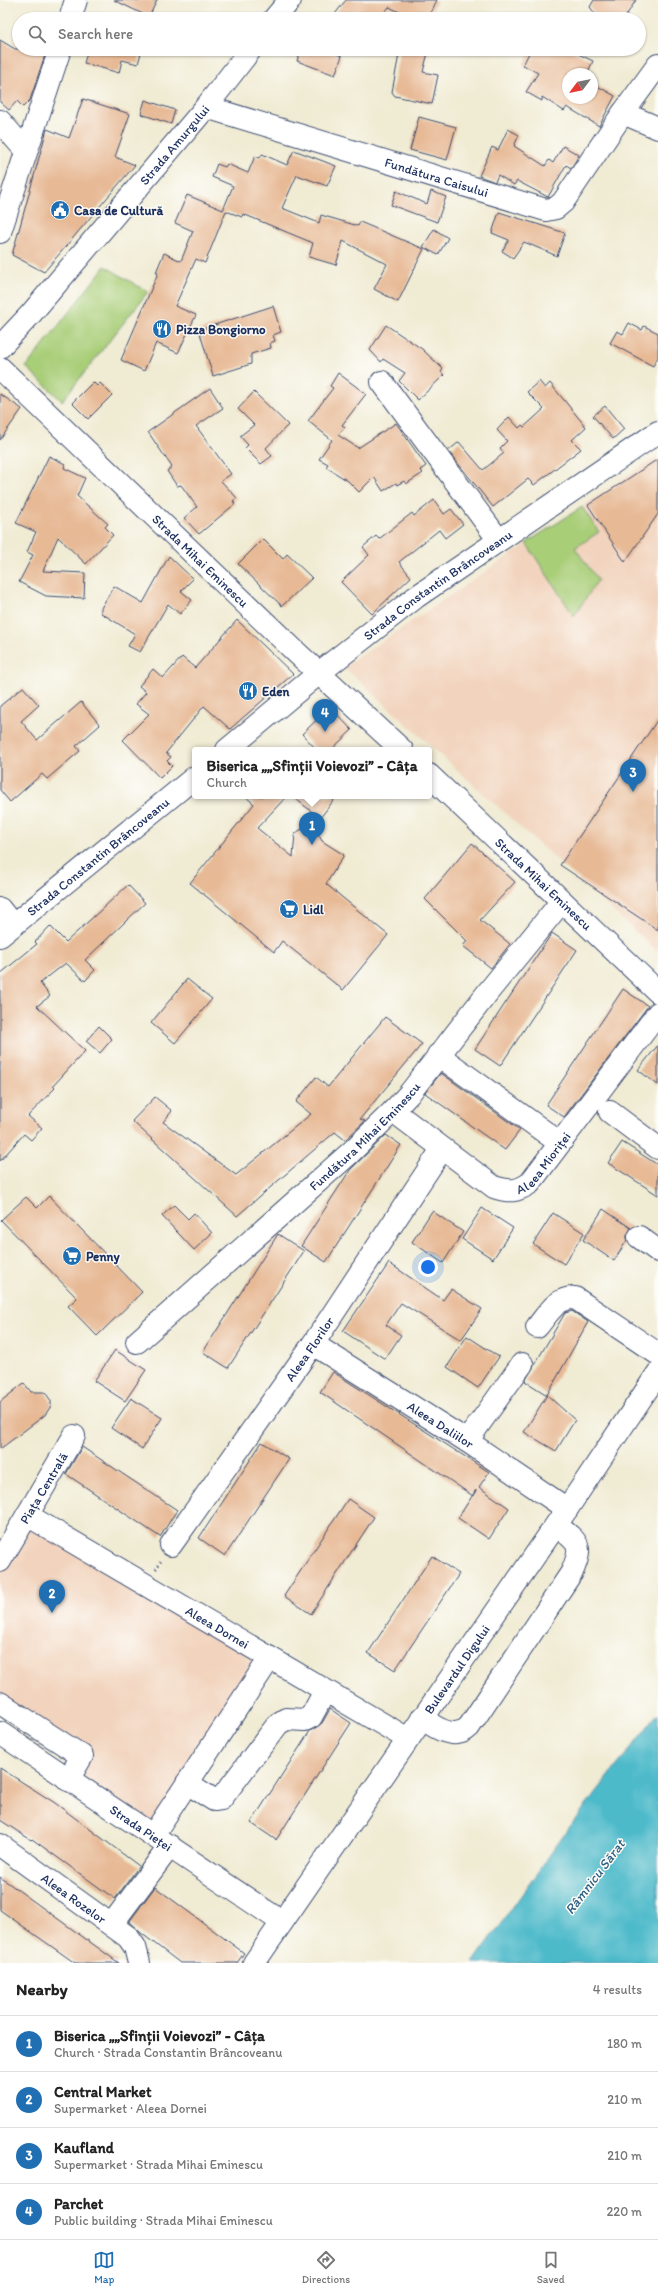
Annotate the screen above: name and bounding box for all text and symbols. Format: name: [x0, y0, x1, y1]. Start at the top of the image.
search box: [12, 12, 646, 56]
icon: search: [26, 23, 48, 45]
text: Search here: [58, 25, 133, 43]
north arrow: [562, 68, 598, 104]
street label: Strada Amurgului: [136, 102, 212, 188]
street label: Fundătura Caisului: [383, 154, 490, 200]
public building icon: Casa de Cultură: [49, 199, 71, 221]
place label: Casa de Cultură: [74, 203, 163, 218]
restaurant icon: Pizza Bongiorno: [151, 318, 173, 340]
place label: Pizza Bongiorno: [176, 322, 266, 338]
street label: Strada Mihai Eminescu: [149, 511, 252, 610]
street label: Strada Constantin Brâncoveanu: [360, 526, 515, 643]
restaurant icon: Eden: [237, 680, 259, 702]
place label: Eden: [262, 684, 290, 699]
pin: 4: [312, 699, 338, 732]
popup: [192, 747, 432, 799]
text: Biserica „„Sfinții Voievozi” - Câța: [207, 757, 417, 775]
pin: 3: [620, 759, 646, 792]
text: Church: [207, 775, 247, 790]
street label: Strada Constantin Brâncoveanu: [23, 794, 172, 919]
pin: 1: [299, 812, 325, 845]
street label: Strada Mihai Eminescu: [492, 834, 595, 933]
supermarket icon: Lidl: [278, 898, 300, 920]
place label: Lidl: [303, 902, 324, 917]
street label: Fundătura Mihai Eminescu: [306, 1079, 423, 1193]
street label: Aleea Mioriței: [514, 1129, 573, 1197]
supermarket icon: Penny: [61, 1245, 83, 1267]
place label: Penny: [86, 1249, 121, 1265]
your location: [418, 1257, 438, 1277]
street label: Aleea Florilor: [282, 1314, 337, 1384]
street label: Aleea Daliilor: [405, 1398, 477, 1451]
street label: Piața Centrală: [16, 1449, 70, 1526]
pin: 2: [39, 1580, 65, 1613]
street label: Aleea Dornei: [183, 1603, 252, 1651]
street label: Bulevardul Digului: [421, 1622, 492, 1716]
street label: Strada Pieței: [107, 1801, 175, 1854]
water label: Râmnicu Sărat: [561, 1835, 630, 1918]
street label: Aleea Rozelor: [39, 1870, 110, 1927]
text: Nearby: [16, 1979, 68, 1999]
text: 4 results: [593, 1982, 642, 1997]
text: Biserica „„Sfinții Voievozi” - Câța: [54, 2027, 265, 2045]
text: 1: [26, 2036, 32, 2051]
text: 180 m: [607, 2036, 642, 2051]
text: Church · Strada Constantin Brâncoveanu: [54, 2045, 282, 2060]
text: Central Market: [54, 2083, 152, 2101]
text: 2: [26, 2092, 32, 2107]
text: 210 m: [607, 2092, 642, 2107]
text: Supermarket · Aleea Dornei: [54, 2101, 207, 2116]
text: Kaufland: [54, 2139, 114, 2157]
text: 3: [25, 2148, 33, 2163]
text: 210 m: [607, 2148, 642, 2163]
text: Supermarket · Strada Mihai Eminescu: [54, 2157, 263, 2172]
text: Parchet: [54, 2195, 103, 2213]
text: 4: [25, 2204, 33, 2219]
text: 220 m: [606, 2204, 642, 2219]
text: Public building · Strada Mihai Eminescu: [54, 2213, 273, 2228]
tab: Map: [93, 2249, 115, 2286]
tab: Directions: [302, 2249, 350, 2286]
tab: Saved: [537, 2249, 565, 2286]

